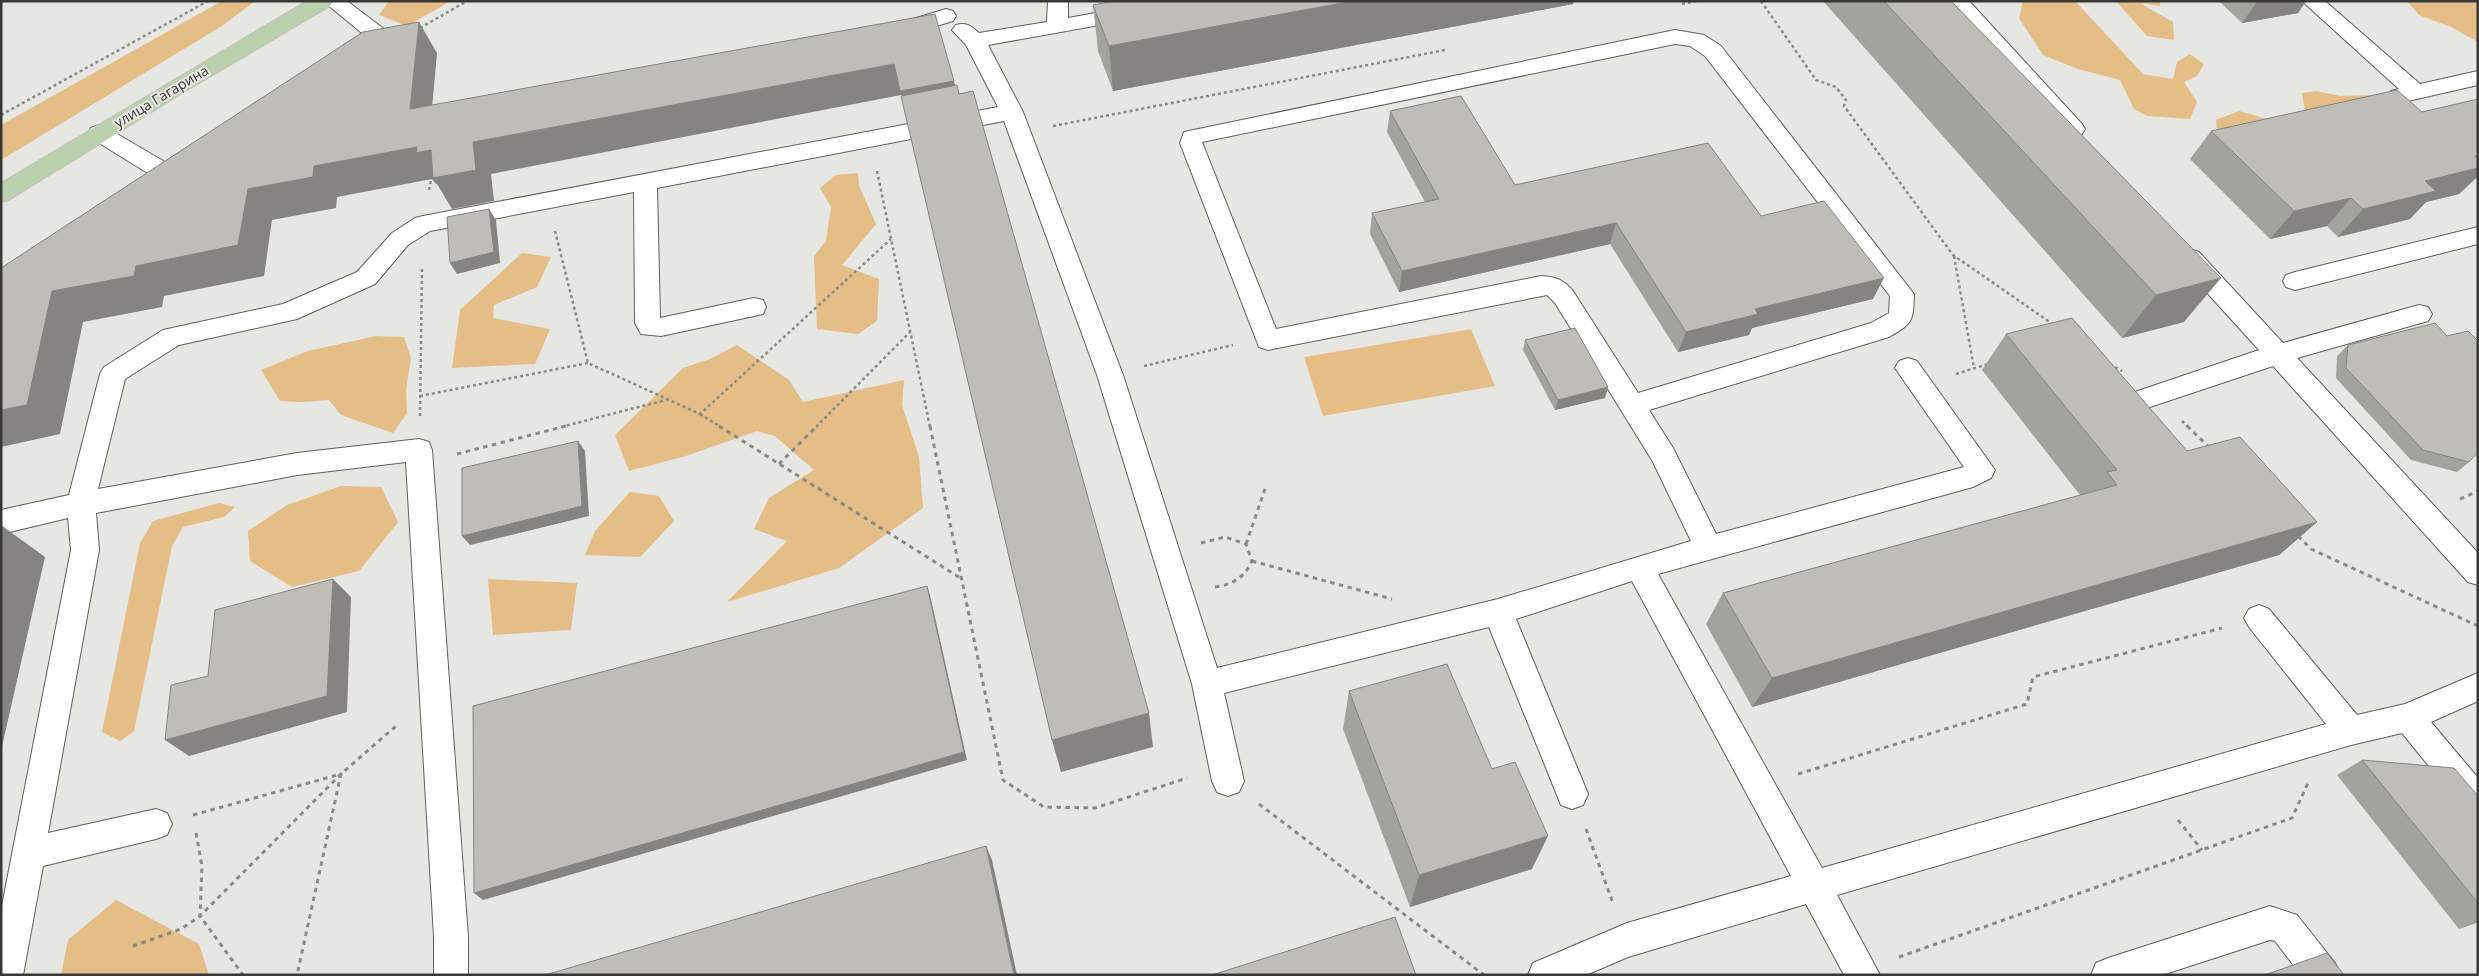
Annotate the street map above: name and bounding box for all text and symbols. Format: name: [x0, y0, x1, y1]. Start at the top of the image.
street label: улица Гагарина: [110, 60, 212, 132]

